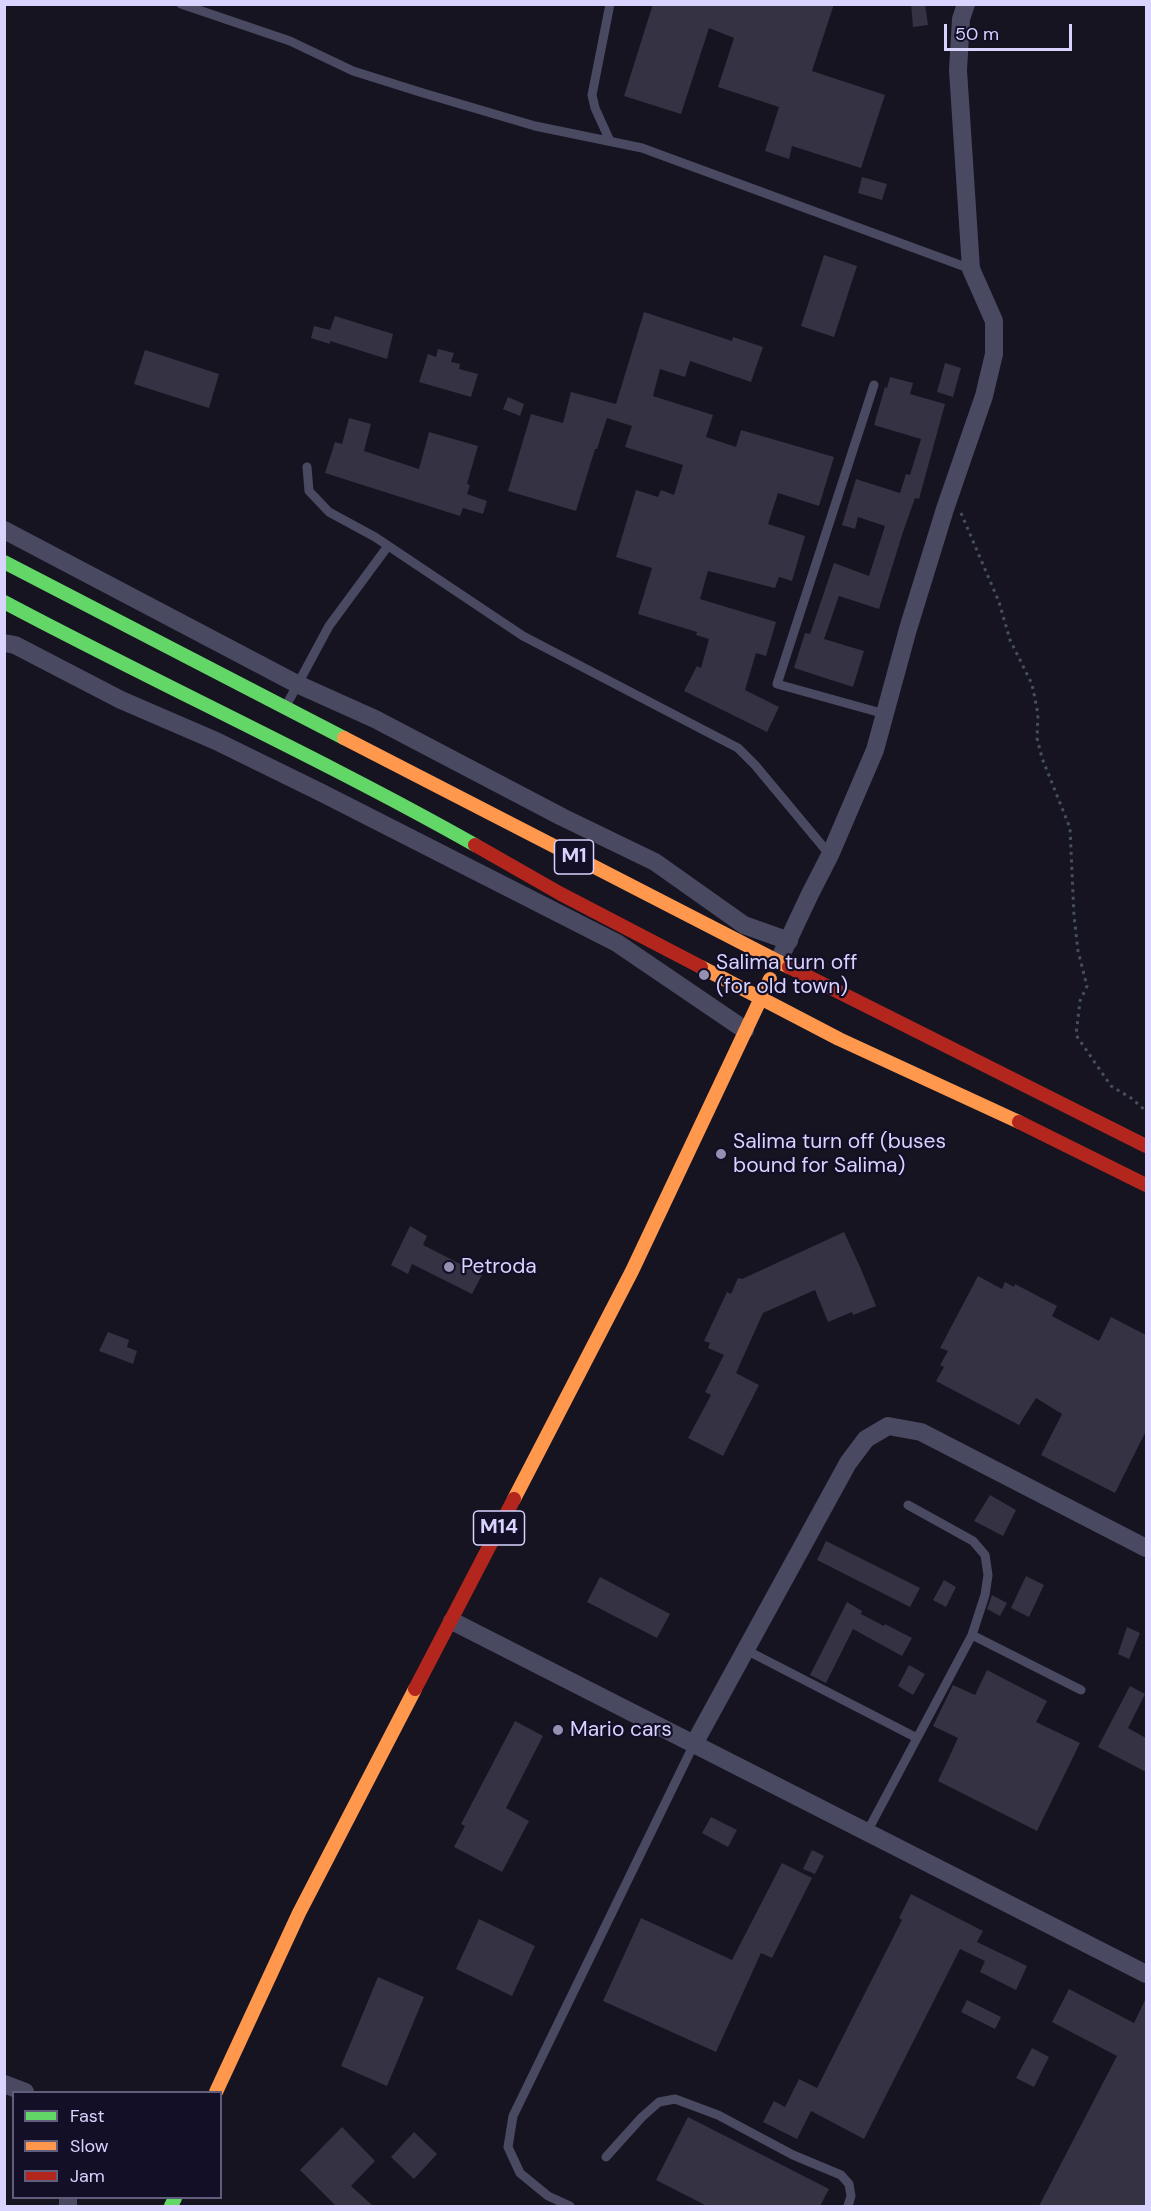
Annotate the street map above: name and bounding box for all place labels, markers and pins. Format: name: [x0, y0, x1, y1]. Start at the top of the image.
place label: Salima turn off (for old town): [716, 950, 857, 1000]
marker: Salima turn off (for old town): [697, 968, 711, 982]
place label: Salima turn off (buses bound for Salima): [733, 1129, 946, 1179]
marker: Salima turn off (buses bound for Salima): [714, 1147, 728, 1161]
place label: Petroda: [461, 1254, 537, 1280]
marker: Petroda: [442, 1260, 456, 1274]
place label: Mario cars: [570, 1717, 672, 1743]
marker: Mario cars: [551, 1723, 565, 1737]

